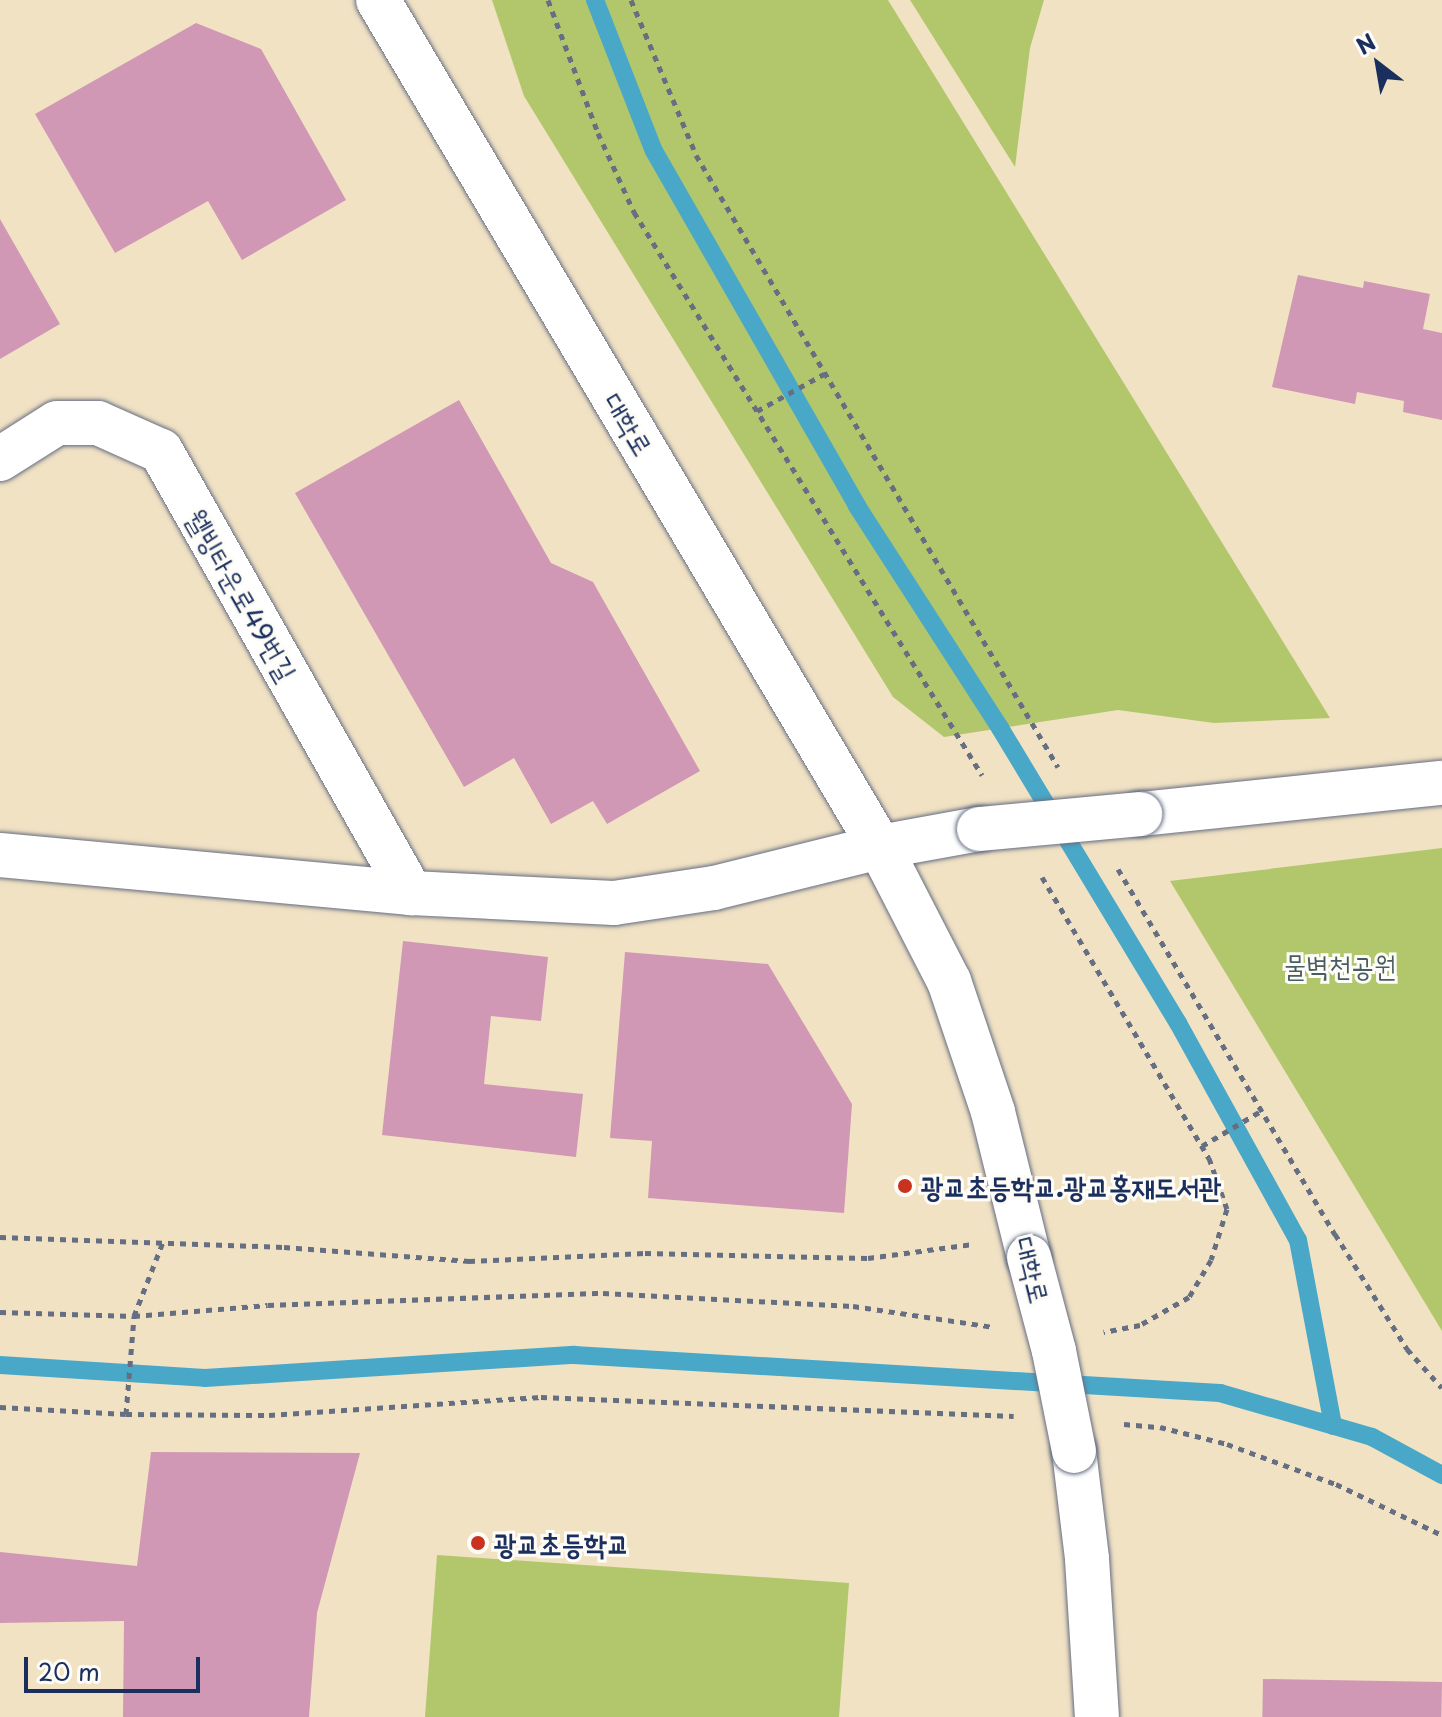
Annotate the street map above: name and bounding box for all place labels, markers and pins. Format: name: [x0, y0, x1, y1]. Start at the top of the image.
place label: 광교초등학교.광교홍재도서관: [921, 1169, 1222, 1203]
marker: 광교초등학교.광교홍재도서관: [896, 1177, 914, 1195]
place label: 광교초등학교: [494, 1526, 629, 1560]
marker: 광교초등학교: [469, 1534, 487, 1552]

